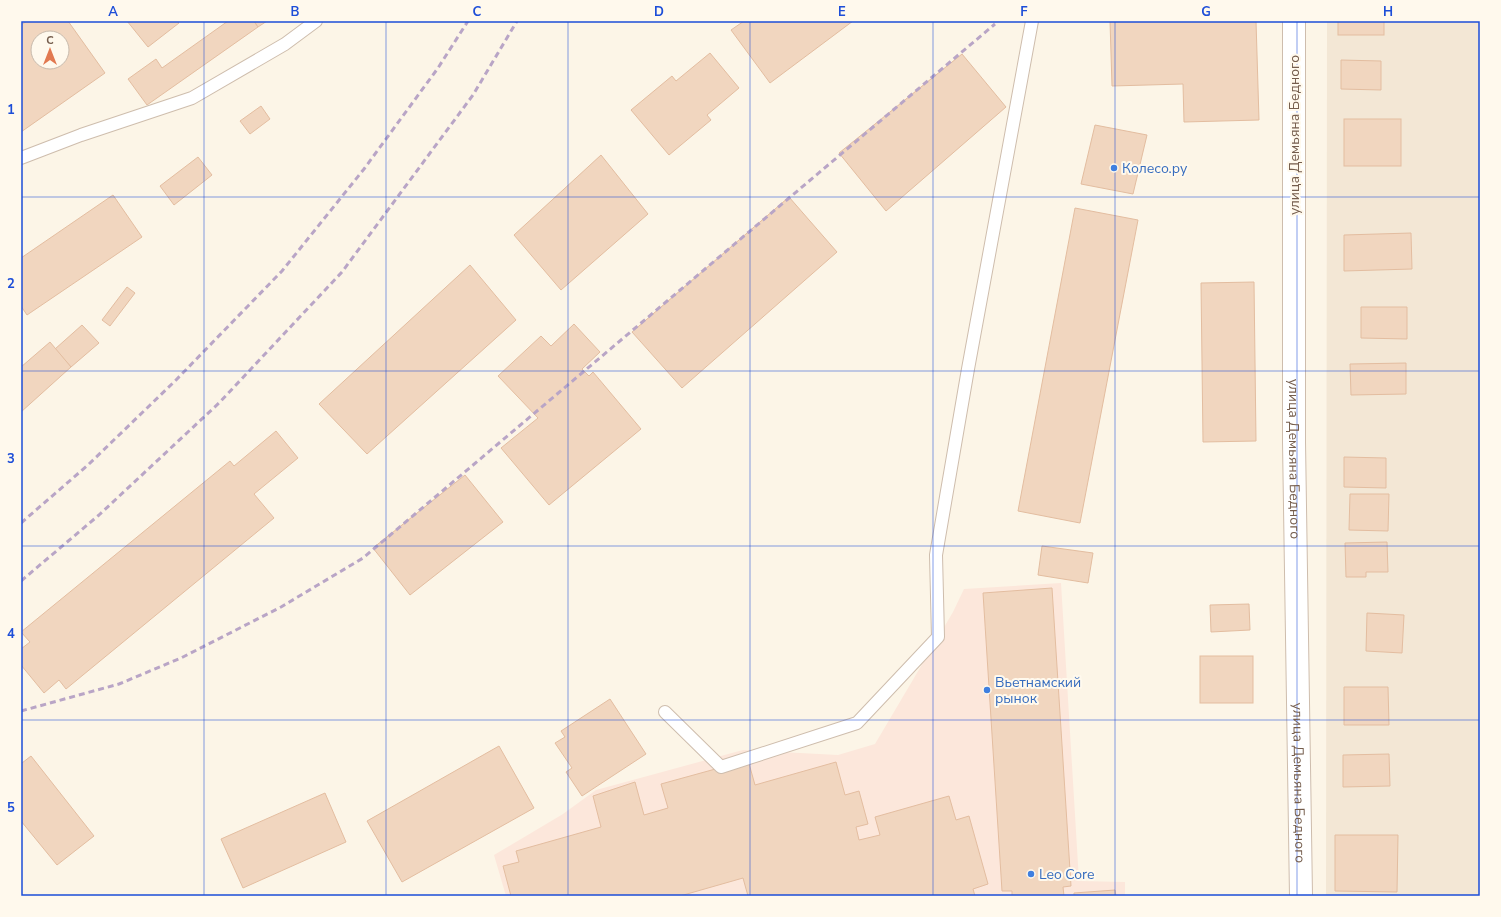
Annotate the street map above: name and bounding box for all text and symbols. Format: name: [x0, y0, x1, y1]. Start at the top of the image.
text: A: [108, 3, 118, 21]
text: B: [291, 3, 300, 21]
text: C: [473, 3, 482, 21]
text: D: [654, 3, 664, 21]
text: E: [838, 3, 846, 21]
text: F: [1020, 3, 1028, 21]
text: G: [1201, 3, 1211, 21]
text: H: [1383, 3, 1393, 21]
north arrow: [30, 30, 70, 70]
text: С: [46, 33, 54, 48]
street label: улица Демьяна Бедного: [1285, 55, 1304, 215]
text: 1: [7, 101, 15, 119]
place label: Колесо.ру: [1122, 159, 1188, 178]
marker: Колесо.ру: [1109, 163, 1119, 173]
text: 2: [7, 275, 15, 293]
street label: улица Демьяна Бедного: [1284, 379, 1305, 539]
text: 3: [7, 450, 15, 468]
text: 4: [7, 625, 15, 643]
place label: Вьетнамский рынок: [995, 673, 1081, 708]
marker: Вьетнамский рынок: [982, 685, 992, 695]
street label: улица Демьяна Бедного: [1289, 703, 1310, 863]
text: 5: [7, 799, 15, 817]
place label: Leo Core: [1039, 865, 1094, 884]
marker: Leo Core: [1026, 869, 1036, 879]

